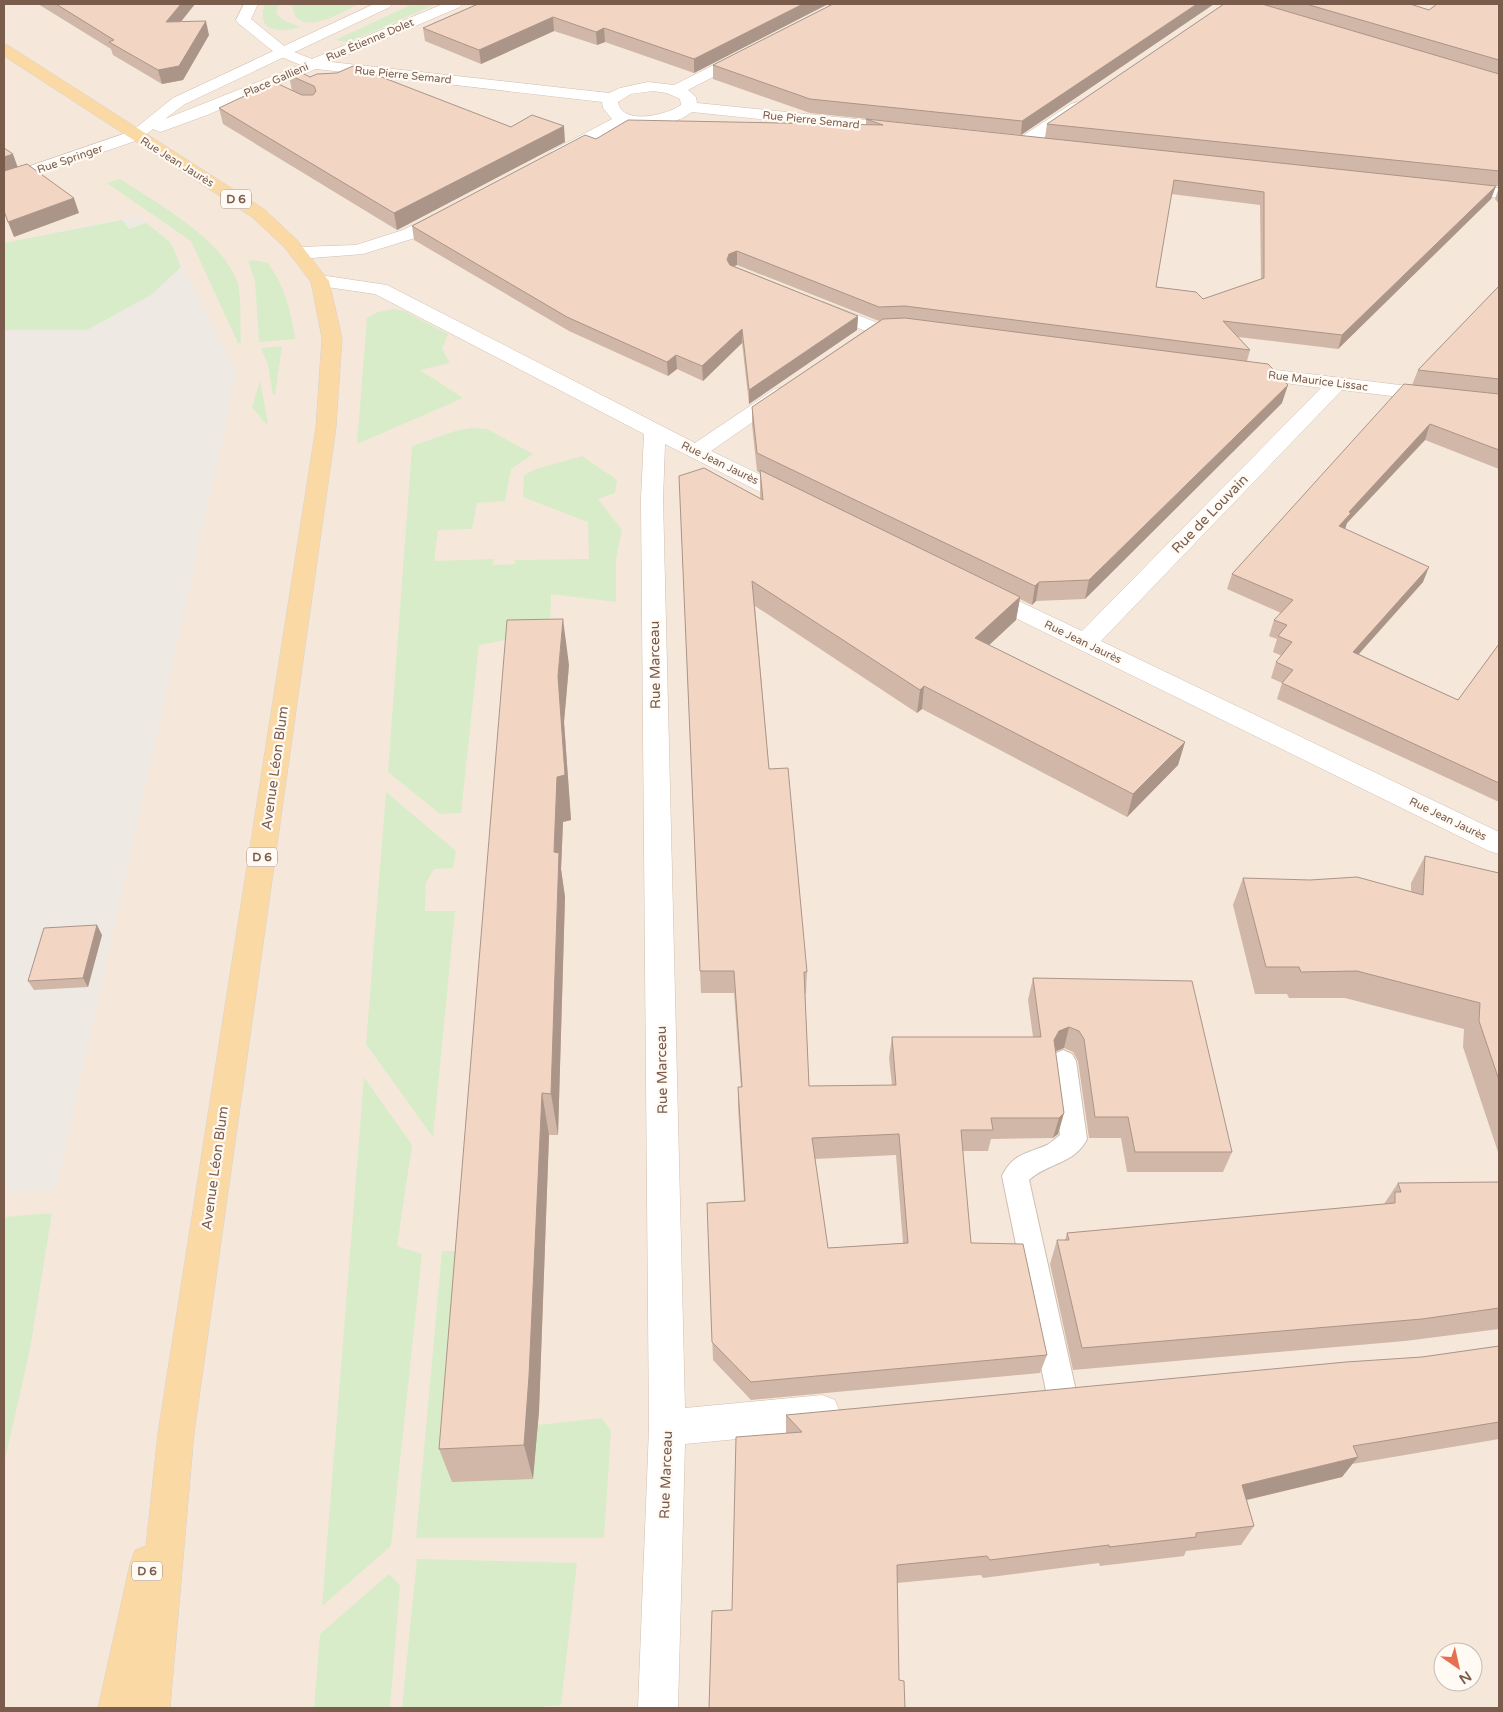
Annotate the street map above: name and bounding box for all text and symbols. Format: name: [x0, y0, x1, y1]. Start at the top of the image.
street label: Rue Étienne Dolet: [324, 15, 416, 64]
street label: Place Gallieni: [242, 60, 310, 100]
street label: Rue Pierre Semard: [354, 63, 452, 87]
street label: Rue Pierre Semard: [762, 108, 860, 132]
street label: Rue Jean Jaurès: [138, 134, 216, 190]
street label: Rue Springer: [36, 141, 105, 176]
road number: D 6: [221, 190, 251, 208]
street label: Rue Maurice Lissac: [1267, 368, 1369, 394]
street label: Rue Jean Jaurès: [679, 439, 761, 487]
street label: Rue de Louvain: [1168, 471, 1252, 557]
street label: Rue Jean Jaurès: [1042, 618, 1124, 666]
street label: Rue Marceau: [646, 621, 664, 709]
street label: Avenue Léon Blum: [258, 705, 292, 831]
street label: Rue Jean Jaurès: [1407, 795, 1489, 843]
road number: D 6: [247, 848, 277, 866]
street label: Rue Marceau: [653, 1026, 671, 1114]
street label: Avenue Léon Blum: [198, 1105, 232, 1231]
street label: Rue Marceau: [656, 1431, 676, 1519]
road number: D 6: [132, 1562, 162, 1580]
north arrow: [1433, 1642, 1483, 1692]
text: N: [1456, 1667, 1474, 1688]

